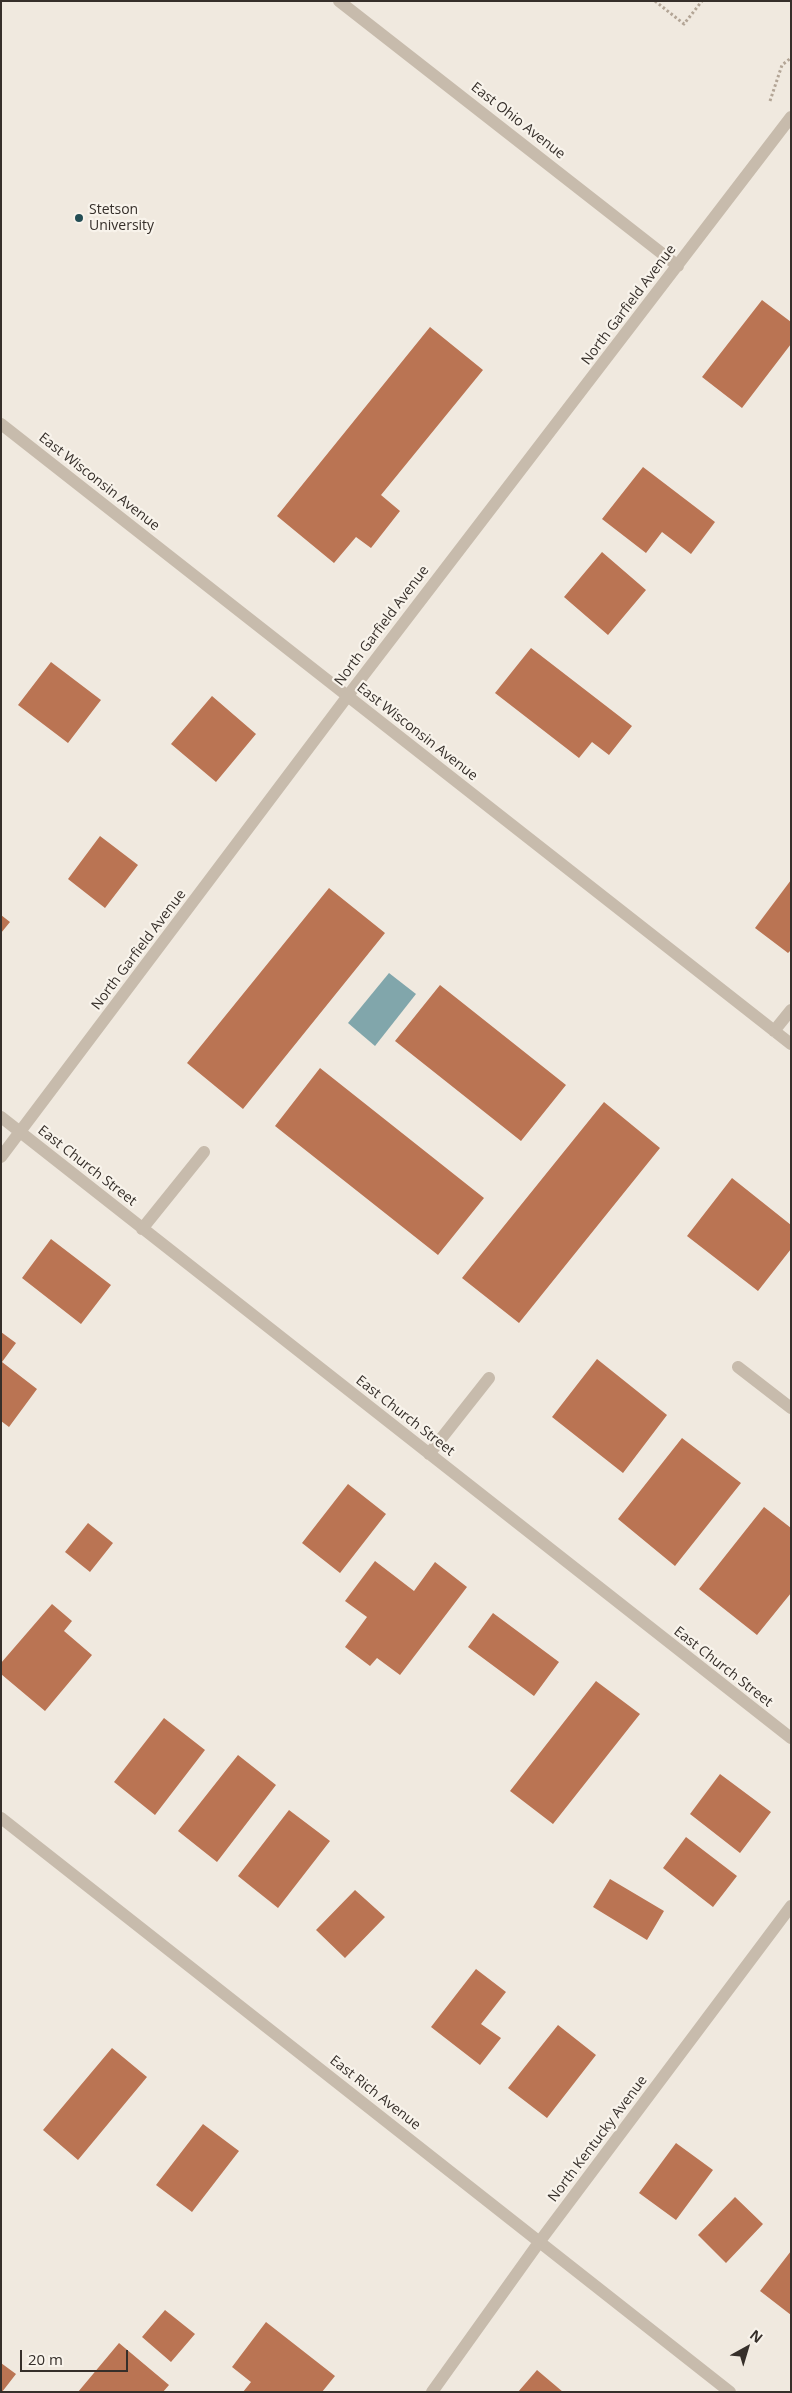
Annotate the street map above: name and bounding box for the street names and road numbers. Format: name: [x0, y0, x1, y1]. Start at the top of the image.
street label: East Ohio Avenue: [468, 79, 568, 163]
street label: North Garfield Avenue: [578, 242, 680, 368]
street label: East Wisconsin Avenue: [35, 430, 163, 534]
street label: North Garfield Avenue: [331, 563, 433, 689]
street label: East Wisconsin Avenue: [353, 680, 481, 784]
street label: North Garfield Avenue: [88, 887, 190, 1013]
street label: East Church Street: [34, 1122, 140, 1210]
street label: East Church Street: [352, 1372, 458, 1460]
street label: East Church Street: [670, 1623, 776, 1711]
street label: East Rich Avenue: [326, 2052, 424, 2134]
street label: North Kentucky Avenue: [545, 2072, 651, 2206]

